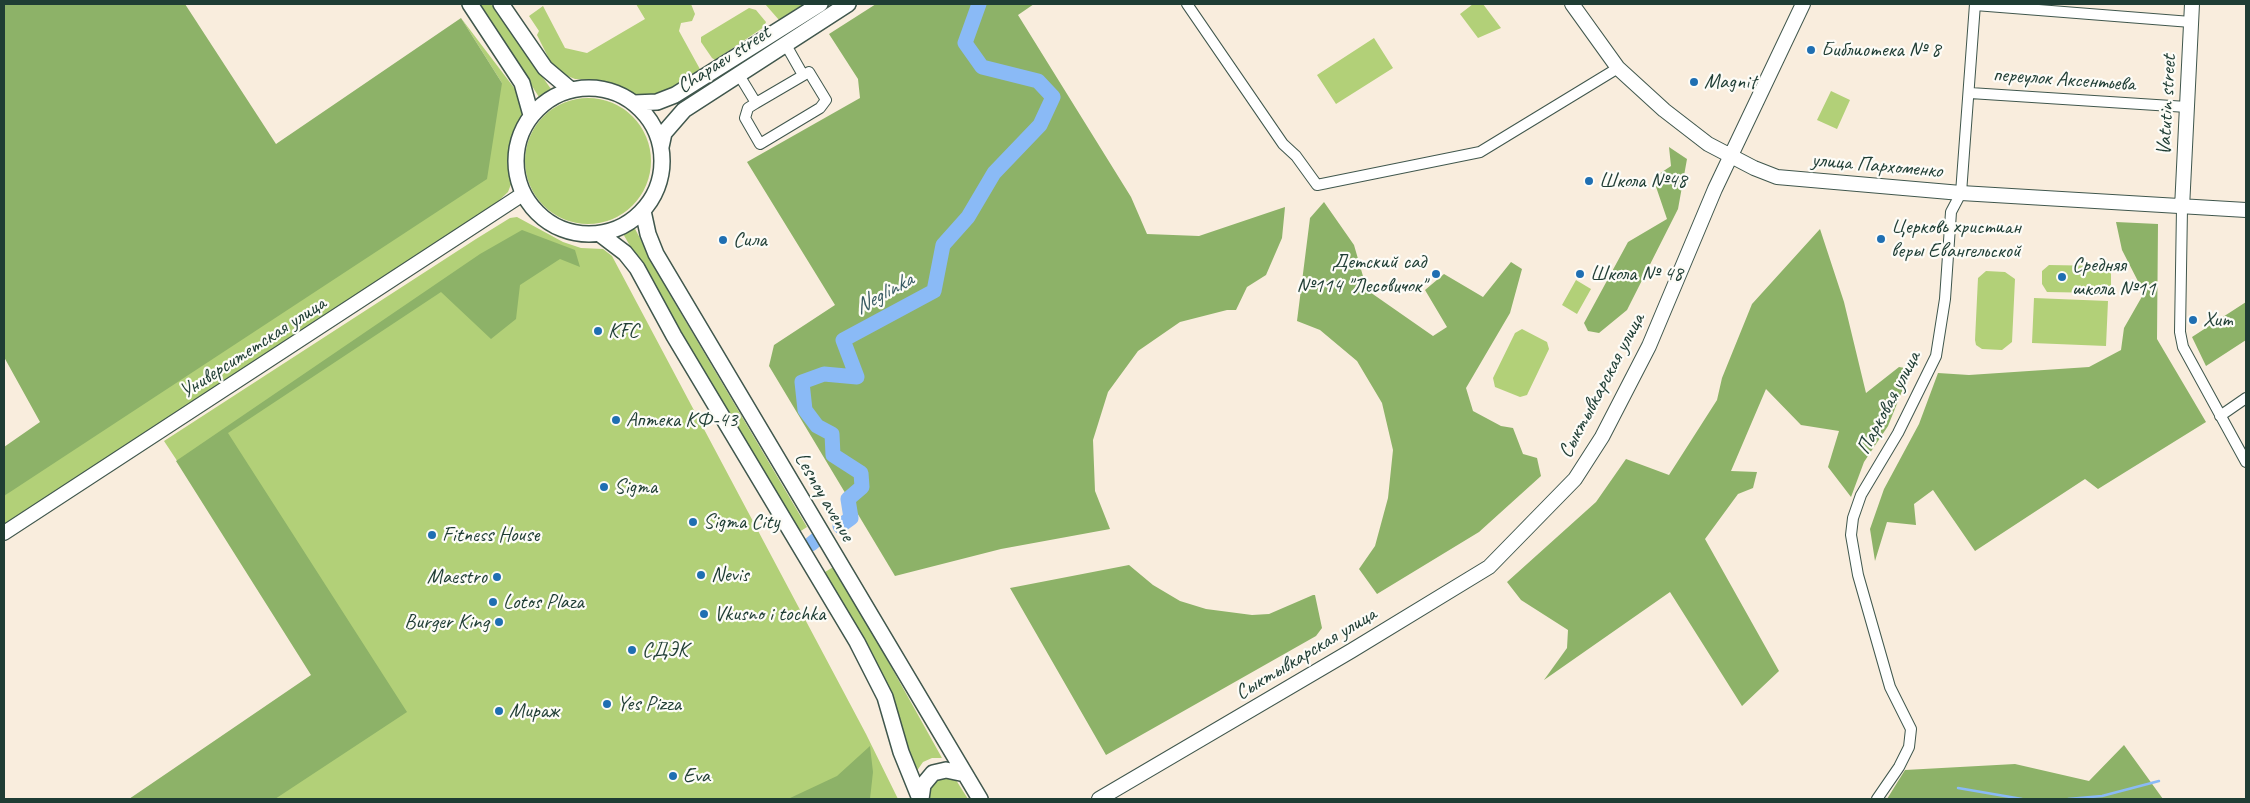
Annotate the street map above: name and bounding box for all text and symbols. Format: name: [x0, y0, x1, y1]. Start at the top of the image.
street label: Chapaev street: [673, 20, 775, 100]
place label: Библиотека № 8: [1821, 37, 1941, 63]
marker: Библиотека № 8: [1805, 44, 1817, 56]
street label: Vatutin street: [2152, 54, 2182, 156]
street label: переулок Аксентьева: [1992, 62, 2136, 98]
place label: Magnit: [1704, 69, 1756, 95]
marker: Magnit: [1688, 76, 1700, 88]
street label: улица Пархоменко: [1810, 148, 1944, 184]
place label: Школа №48: [1599, 168, 1687, 194]
marker: Школа №48: [1583, 175, 1595, 187]
place label: Церковь христиан веры Евангельской: [1891, 214, 2021, 264]
place label: Сила: [733, 227, 767, 253]
marker: Церковь христиан веры Евангельской: [1875, 233, 1887, 245]
marker: Сила: [717, 234, 729, 246]
place label: Детский сад №114 "Лесовичок": [1297, 249, 1426, 299]
place label: Средняя школа №11: [2072, 252, 2155, 302]
place label: Школа № 48: [1590, 261, 1683, 287]
water label: Neglinka: [850, 267, 918, 321]
marker: Детский сад №114 "Лесовичок": [1430, 268, 1442, 280]
marker: Школа № 48: [1574, 268, 1586, 280]
marker: Средняя школа №11: [2056, 271, 2068, 283]
street label: Университетская улица: [175, 291, 331, 405]
place label: Хит: [2203, 307, 2232, 333]
street label: Сыктывкарская улица: [1553, 309, 1651, 463]
marker: Хит: [2187, 314, 2199, 326]
place label: KFC: [608, 318, 639, 344]
marker: KFC: [592, 325, 604, 337]
street label: Парковая улица: [1851, 347, 1927, 459]
place label: Аптека КФ-43: [626, 407, 737, 433]
marker: Аптека КФ-43: [610, 414, 622, 426]
street label: Lesnoy avenue: [788, 448, 860, 546]
place label: Sigma: [614, 474, 657, 500]
marker: Sigma: [598, 481, 610, 493]
place label: Sigma City: [703, 509, 779, 535]
marker: Sigma City: [687, 516, 699, 528]
place label: Fitness House: [442, 522, 539, 548]
marker: Fitness House: [426, 529, 438, 541]
place label: Nevis: [711, 562, 749, 588]
place label: Maestro: [427, 564, 487, 590]
marker: Nevis: [695, 569, 707, 581]
marker: Maestro: [491, 571, 503, 583]
place label: Lotos Plaza: [503, 589, 584, 615]
marker: Lotos Plaza: [487, 596, 499, 608]
place label: Vkusno i tochka: [714, 601, 825, 627]
street label: Сыктывкарская улица: [1231, 602, 1381, 706]
marker: Vkusno i tochka: [698, 608, 710, 620]
place label: Burger King: [404, 609, 489, 635]
marker: Burger King: [493, 616, 505, 628]
place label: СДЭК: [642, 637, 688, 663]
marker: СДЭК: [626, 644, 638, 656]
place label: Yes Pizza: [617, 691, 681, 717]
place label: Мираж: [509, 698, 559, 724]
marker: Yes Pizza: [601, 698, 613, 710]
marker: Мираж: [493, 705, 505, 717]
place label: Eva: [683, 763, 710, 789]
marker: Eva: [667, 770, 679, 782]

